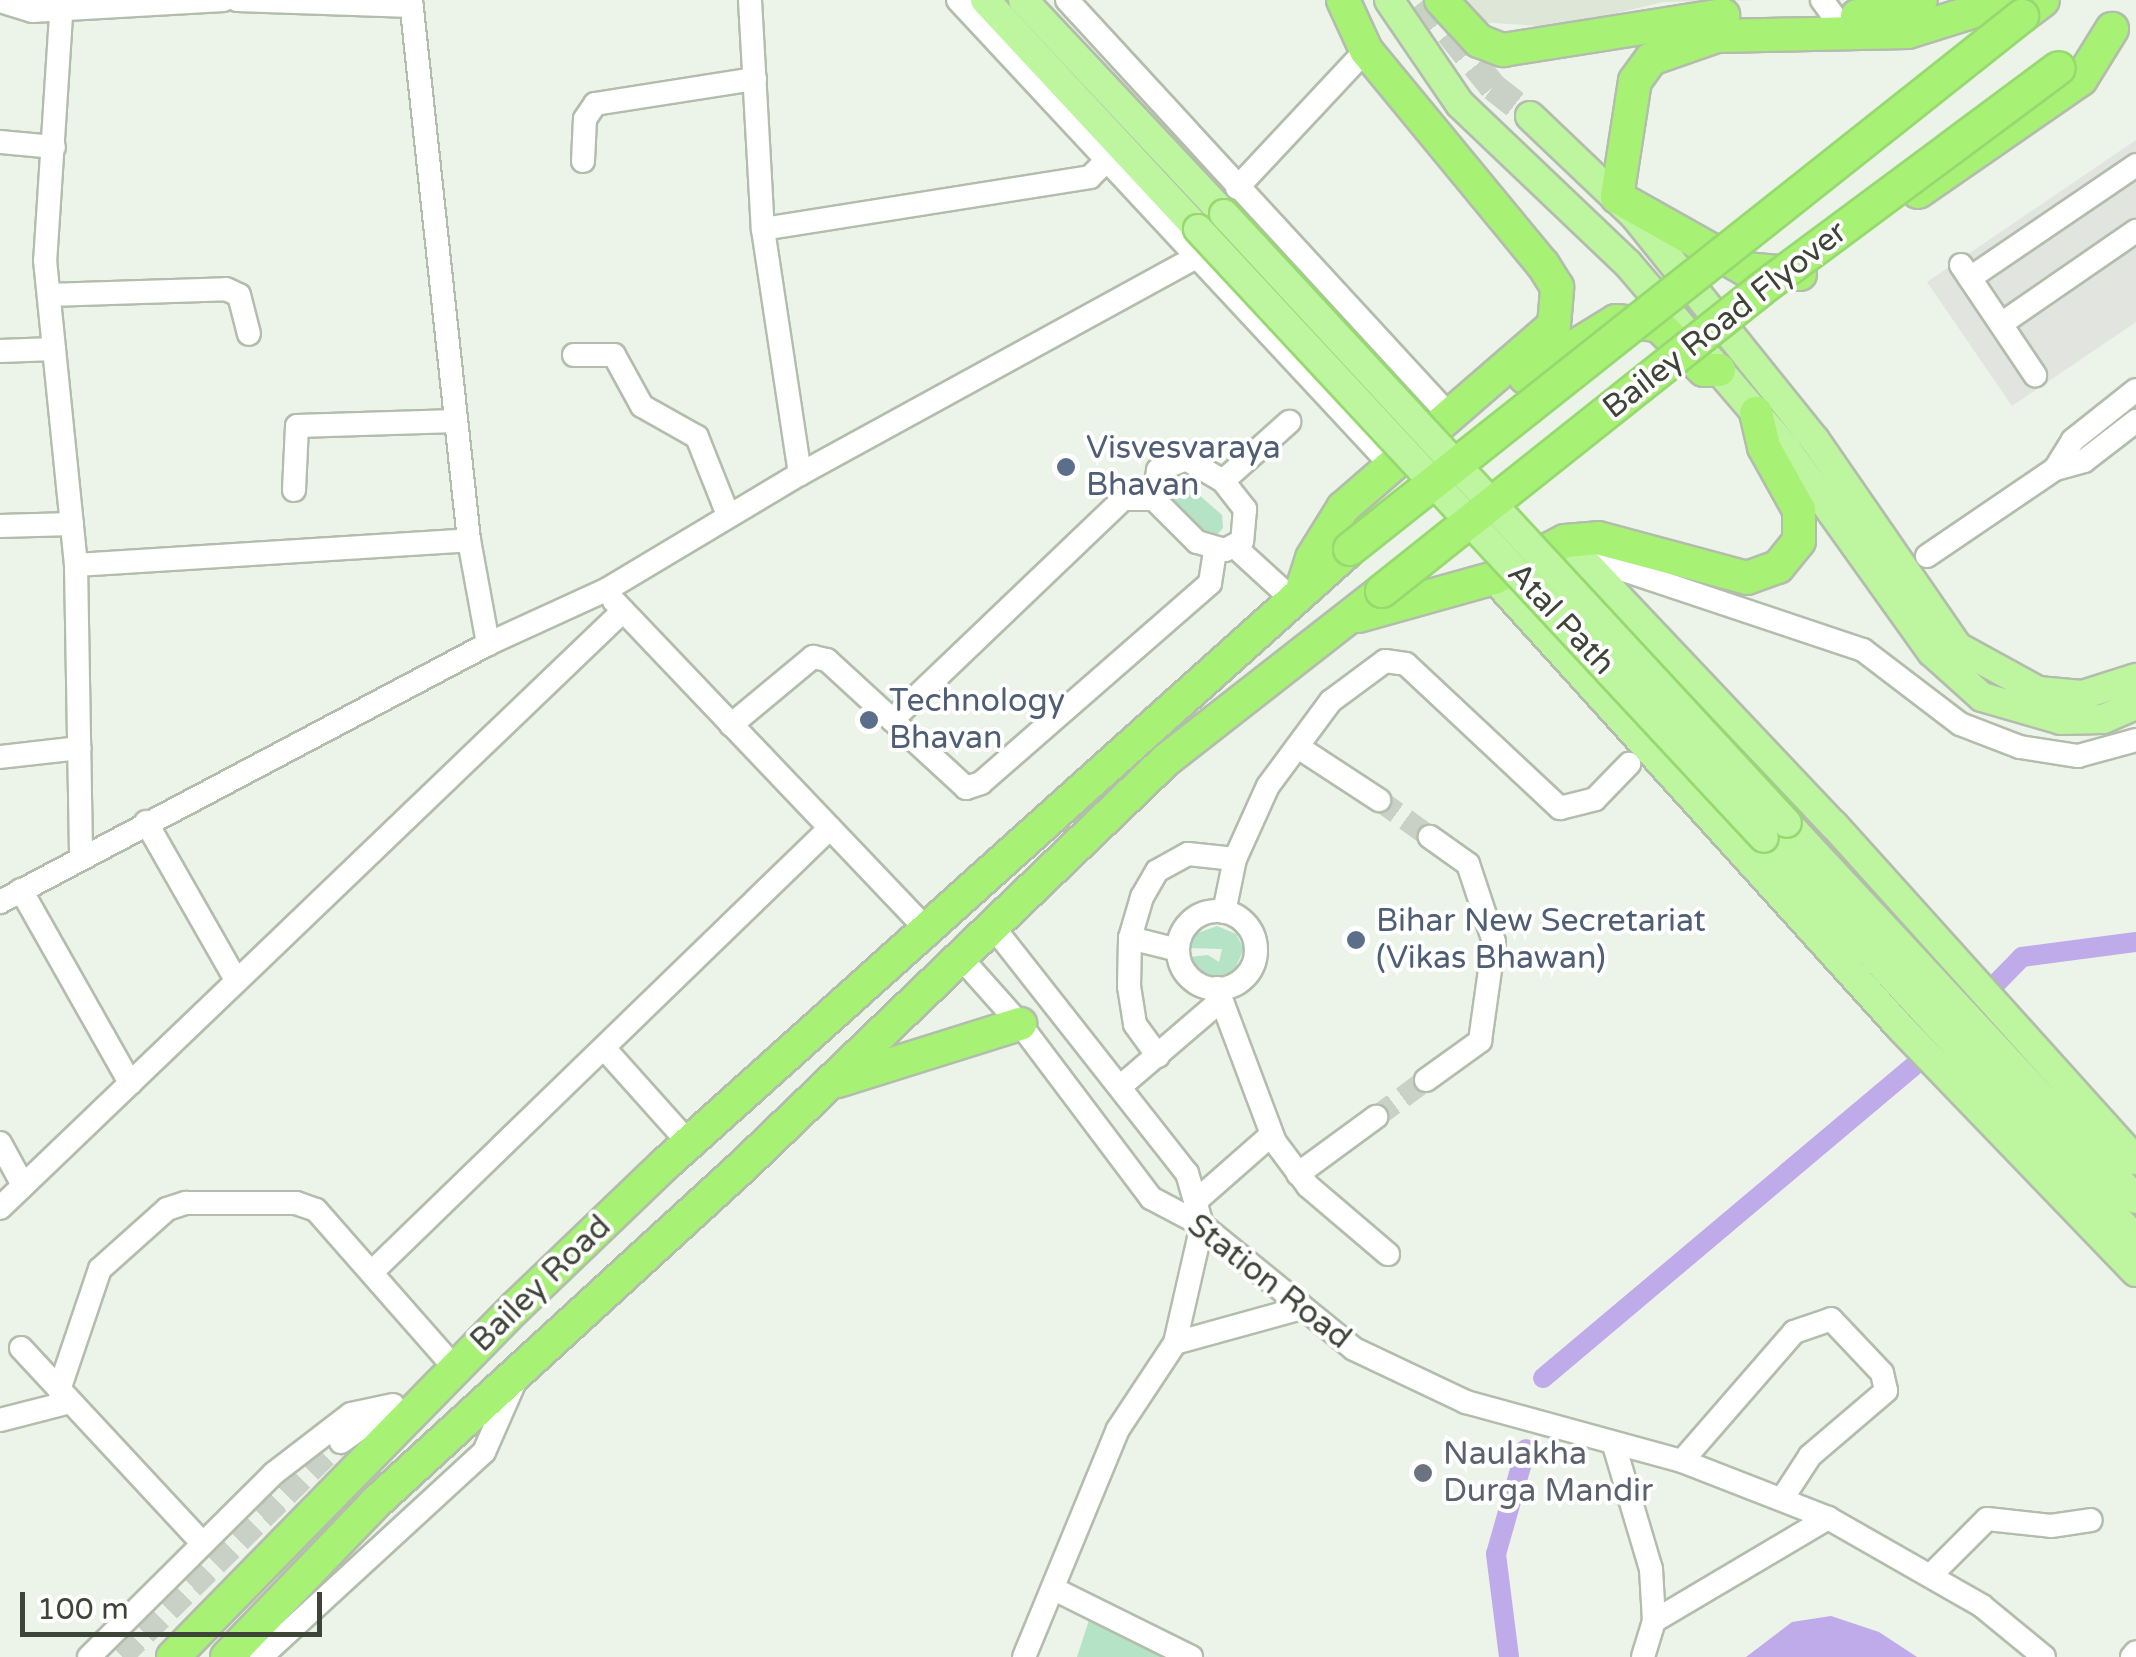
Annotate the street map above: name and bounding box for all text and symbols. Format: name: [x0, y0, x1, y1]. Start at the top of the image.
street label: Bailey Road Flyover: [1595, 213, 1855, 427]
place label: Visvesvaraya Bhavan: [1086, 430, 1281, 505]
marker: Visvesvaraya Bhavan: [1055, 456, 1077, 478]
street label: Atal Path: [1499, 555, 1623, 683]
place label: Technology Bhavan: [889, 683, 1065, 758]
marker: Technology Bhavan: [858, 709, 880, 731]
place label: Bihar New Secretariat (Vikas Bhawan): [1376, 903, 1706, 978]
marker: Bihar New Secretariat (Vikas Bhawan): [1345, 929, 1367, 951]
street label: Station Road: [1180, 1206, 1358, 1358]
street label: Bailey Road: [463, 1208, 619, 1360]
place label: Naulakha Durga Mandir: [1443, 1436, 1653, 1511]
marker: Naulakha Durga Mandir: [1412, 1462, 1434, 1484]
scale bar: [25, 1572, 328, 1634]
text: 100 m: [37, 1591, 129, 1628]

